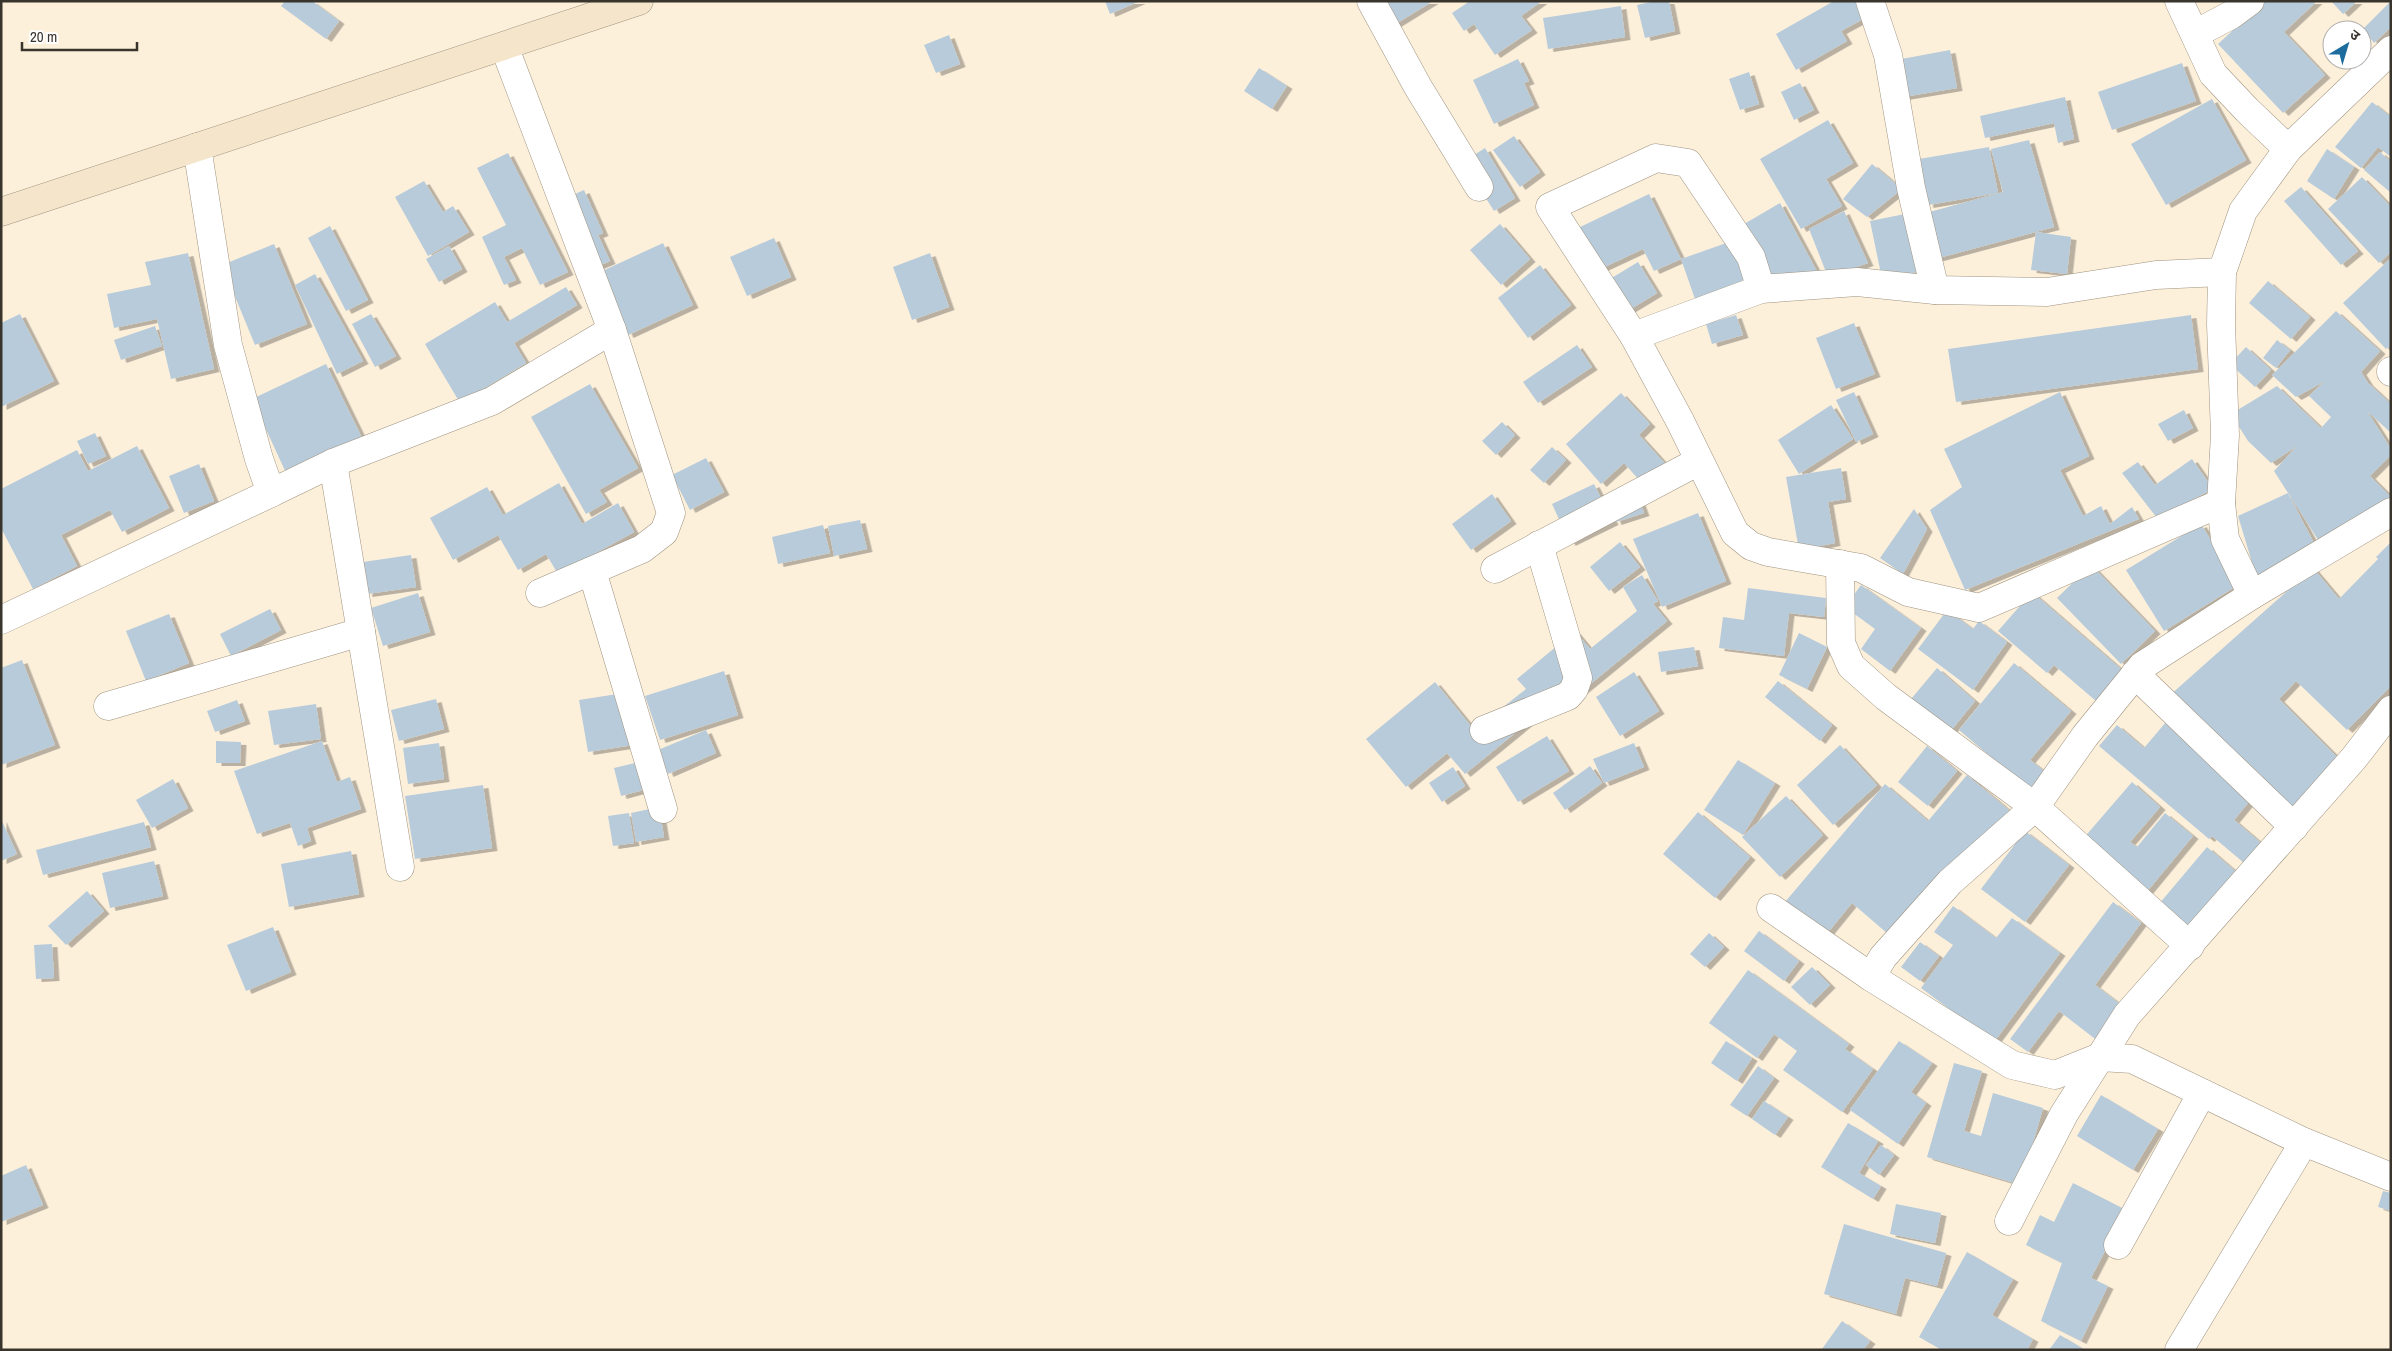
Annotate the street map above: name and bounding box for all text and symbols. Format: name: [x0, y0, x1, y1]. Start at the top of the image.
scale bar: [22, 20, 138, 52]
north arrow: [2322, 20, 2372, 70]
text: उ: [2346, 25, 2364, 45]
text: 20 m: [30, 26, 57, 47]

